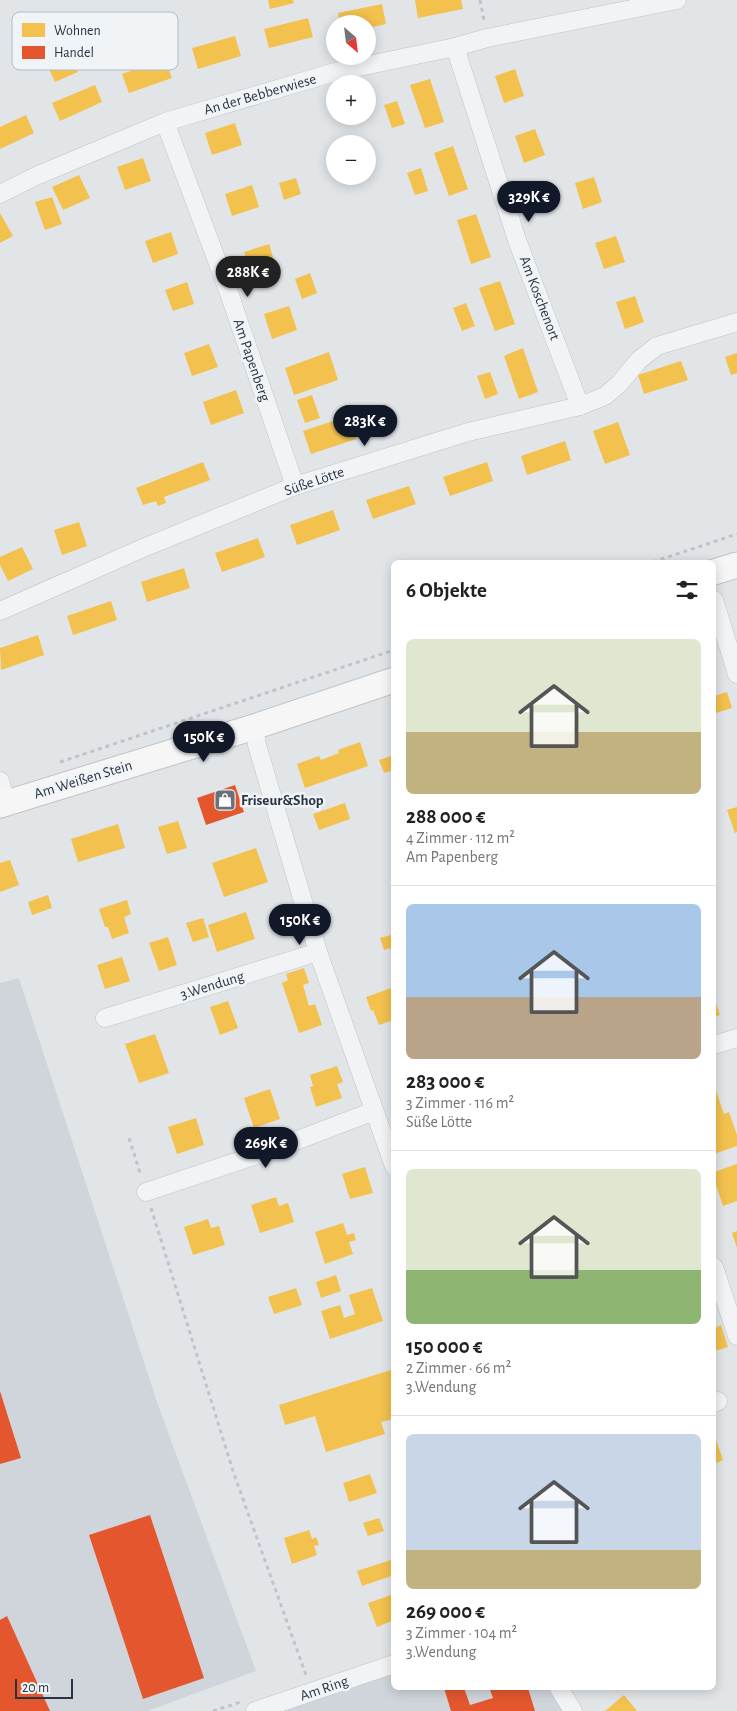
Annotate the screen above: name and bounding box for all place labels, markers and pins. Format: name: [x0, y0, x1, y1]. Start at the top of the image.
pin: 329K €: [488, 180, 570, 223]
pin: 288K €: [207, 256, 289, 298]
pin: 283K €: [324, 404, 406, 447]
pin: 150K €: [163, 720, 245, 763]
shop icon: Friseur&Shop: [213, 788, 237, 812]
place label: Friseur&Shop: [241, 793, 324, 808]
pin: 150K €: [259, 904, 341, 946]
pin: 269K €: [225, 1126, 307, 1169]

